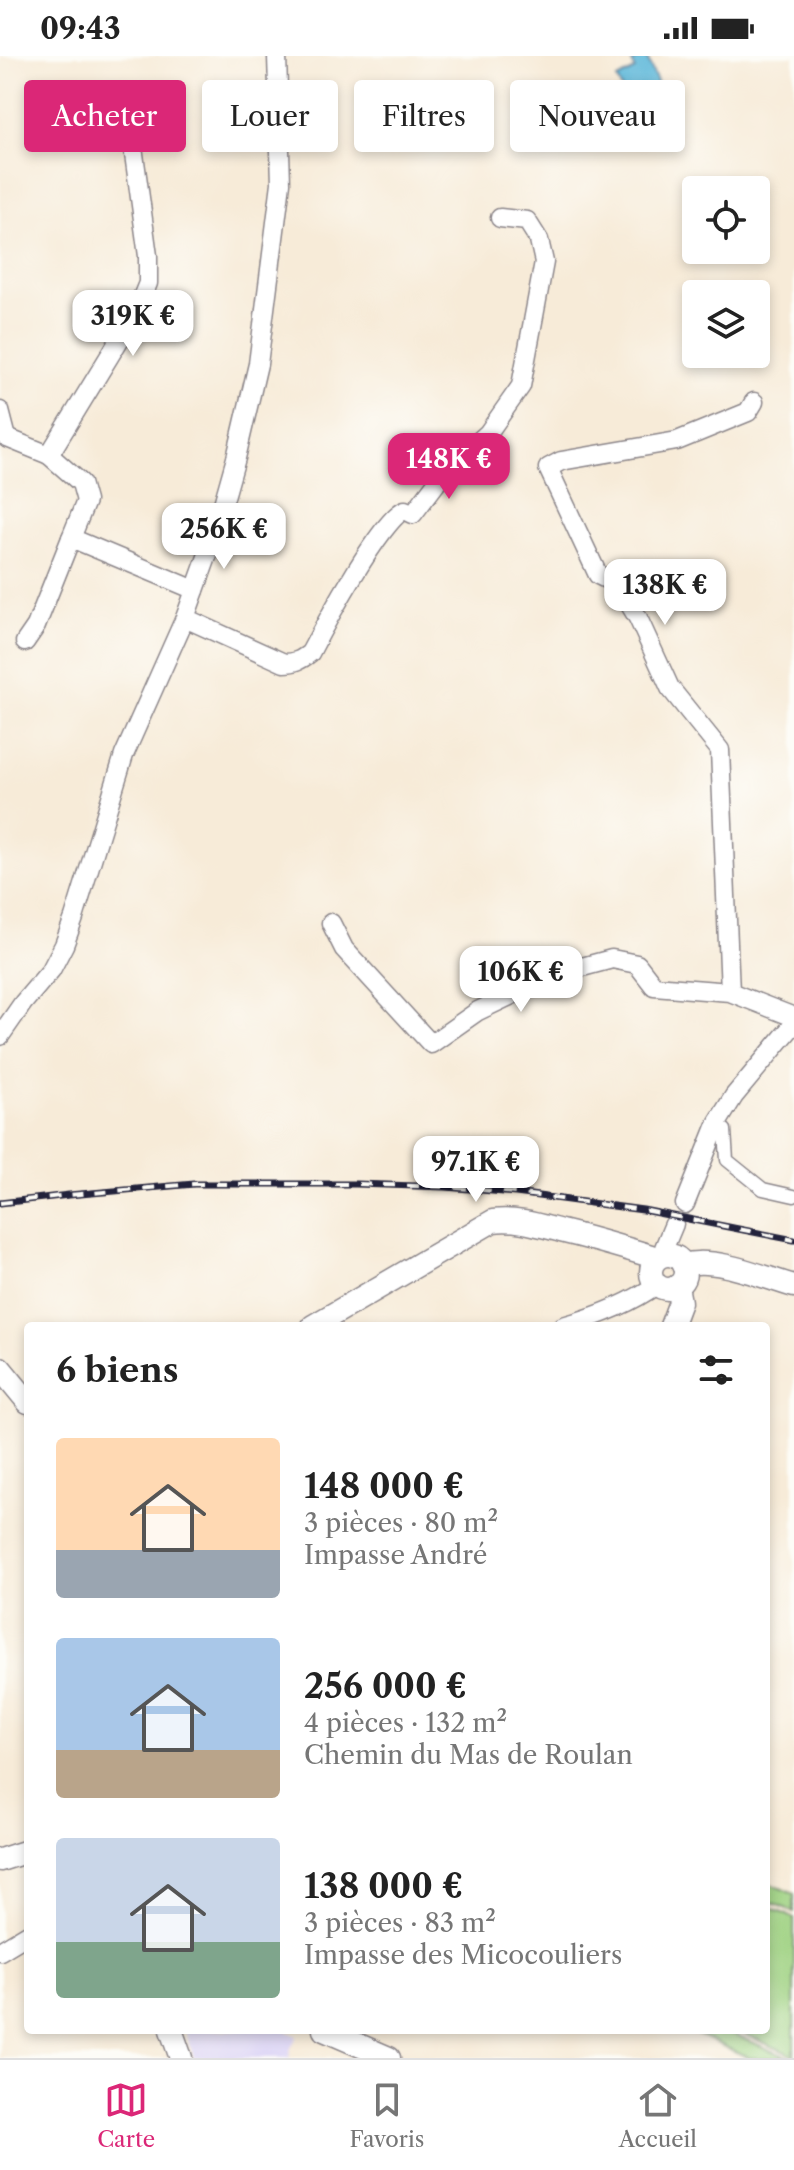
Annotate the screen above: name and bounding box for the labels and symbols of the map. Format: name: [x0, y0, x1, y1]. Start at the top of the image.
pin: 319K €: [68, 290, 198, 358]
pin: 148K €: [384, 433, 514, 501]
pin: 256K €: [159, 503, 289, 571]
pin: 138K €: [600, 559, 730, 627]
pin: 106K €: [456, 946, 586, 1014]
pin: 97.1K €: [402, 1136, 550, 1204]

